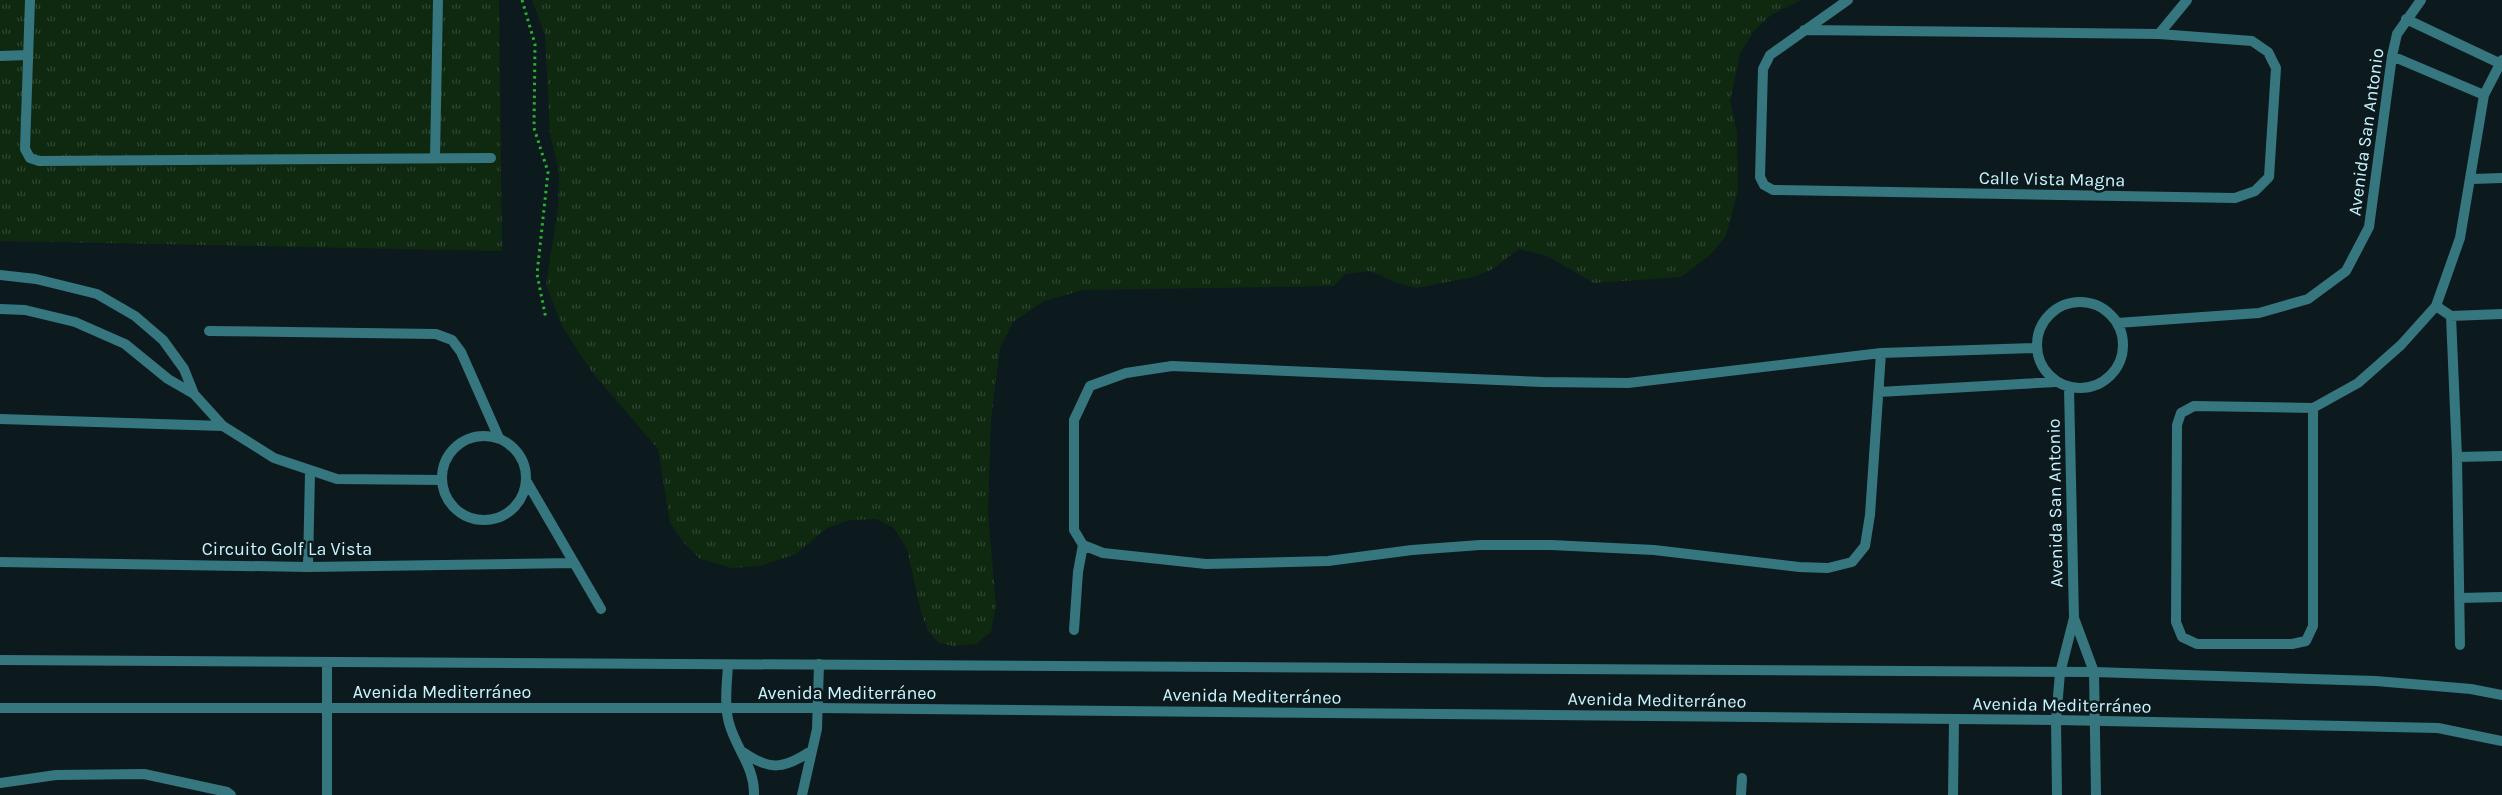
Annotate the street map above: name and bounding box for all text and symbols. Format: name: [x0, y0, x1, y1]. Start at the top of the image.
street label: Avenida San Antonio: [2343, 47, 2389, 217]
street label: Calle Vista Magna: [1979, 167, 2125, 191]
street label: Avenida San Antonio: [2043, 418, 2067, 588]
street label: Circuito Golf La Vista: [202, 538, 372, 560]
street label: Avenida Mediterráneo: [353, 681, 531, 703]
street label: Avenida Mediterráneo: [758, 682, 936, 704]
street label: Avenida Mediterráneo: [1162, 683, 1342, 709]
street label: Avenida Mediterráneo: [1567, 687, 1747, 713]
street label: Avenida Mediterráneo: [1972, 692, 2152, 718]

